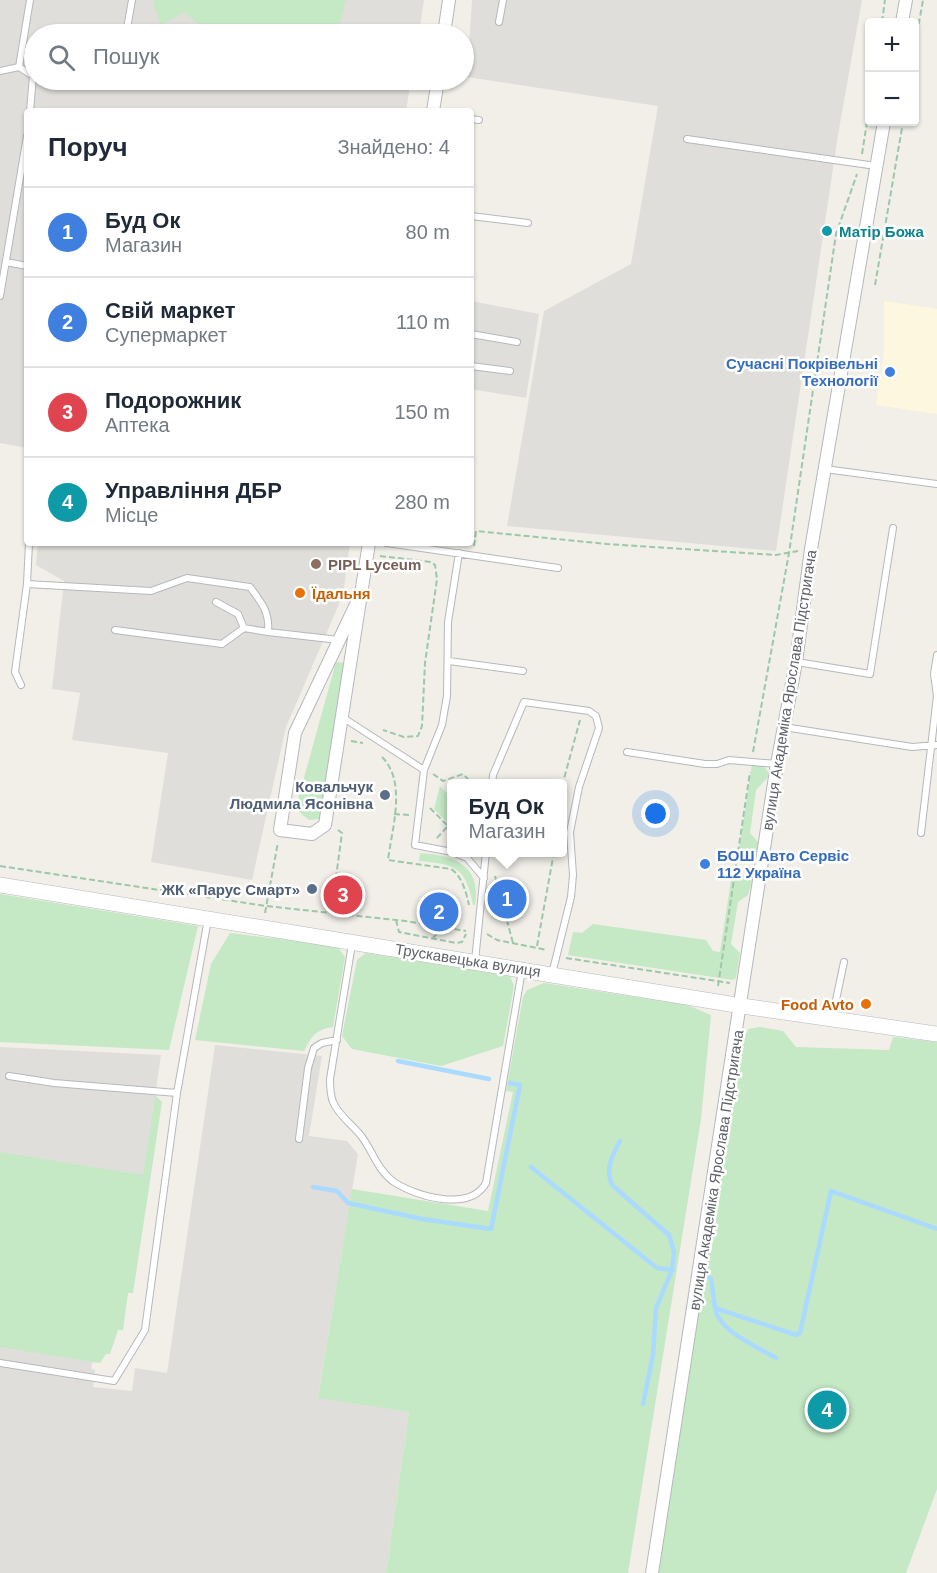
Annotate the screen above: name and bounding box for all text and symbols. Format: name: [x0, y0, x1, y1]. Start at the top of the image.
map controls: [865, 18, 919, 126]
button: +: [865, 18, 919, 72]
search box: [24, 24, 474, 90]
icon: search: [45, 41, 78, 74]
text: Пошук: [93, 44, 159, 69]
button: −: [865, 72, 919, 126]
text: Поруч: [48, 132, 128, 162]
text: Знайдено: 4: [337, 136, 450, 158]
text: Буд Ок: [105, 208, 180, 233]
text: 1: [62, 221, 73, 243]
text: 80 m: [406, 221, 450, 243]
place label: Матір Божа: [839, 223, 924, 240]
marker: Матір Божа: [820, 224, 834, 238]
text: Магазин: [105, 234, 182, 256]
text: Свiй маркет: [105, 298, 236, 323]
text: 2: [62, 311, 73, 333]
text: 110 m: [396, 311, 450, 333]
text: Супермаркет: [105, 324, 227, 346]
place label: Сучасні Покрівельні Технології: [726, 355, 879, 389]
marker: Сучасні Покрівельні Технології: [883, 365, 897, 379]
text: Подорожник: [105, 388, 241, 413]
text: 3: [62, 401, 73, 423]
text: 150 m: [394, 401, 450, 423]
text: Аптека: [105, 414, 170, 436]
text: Управління ДБР: [105, 478, 282, 503]
text: 4: [62, 491, 73, 513]
text: 280 m: [394, 491, 450, 513]
text: Місце: [105, 504, 158, 526]
street label: вулиця Академіка Ярослава Підстригача: [758, 548, 820, 832]
place label: PIPL Lyceum: [328, 556, 421, 573]
marker: PIPL Lyceum: [309, 557, 323, 571]
place label: Їдальня: [311, 585, 371, 602]
marker: Їдальня: [293, 586, 307, 600]
place label: Ковальчук Людмила Ясонівна: [230, 778, 374, 812]
popup: [447, 779, 567, 857]
marker: Ковальчук Людмила Ясонівна: [378, 788, 392, 802]
text: Буд Ок: [468, 794, 544, 819]
your location: [641, 799, 670, 828]
text: Магазин: [468, 820, 546, 842]
place label: БОШ Авто Сервіс 112 Україна: [717, 847, 849, 881]
marker: БОШ Авто Сервіс 112 Україна: [698, 857, 712, 871]
pin: 3: [324, 872, 362, 918]
pin: 1: [488, 876, 526, 922]
place label: ЖК «Парус Смарт»: [160, 881, 300, 898]
marker: ЖК «Парус Смарт»: [305, 882, 319, 896]
pin: 2: [420, 890, 458, 934]
street label: Трускавецька вулиця: [394, 940, 542, 980]
place label: Food Avto: [781, 996, 854, 1013]
marker: Food Avto: [859, 997, 873, 1011]
street label: вулиця Академіка Ярослава Підстригача: [685, 1028, 747, 1312]
pin: 4: [808, 1388, 846, 1432]

